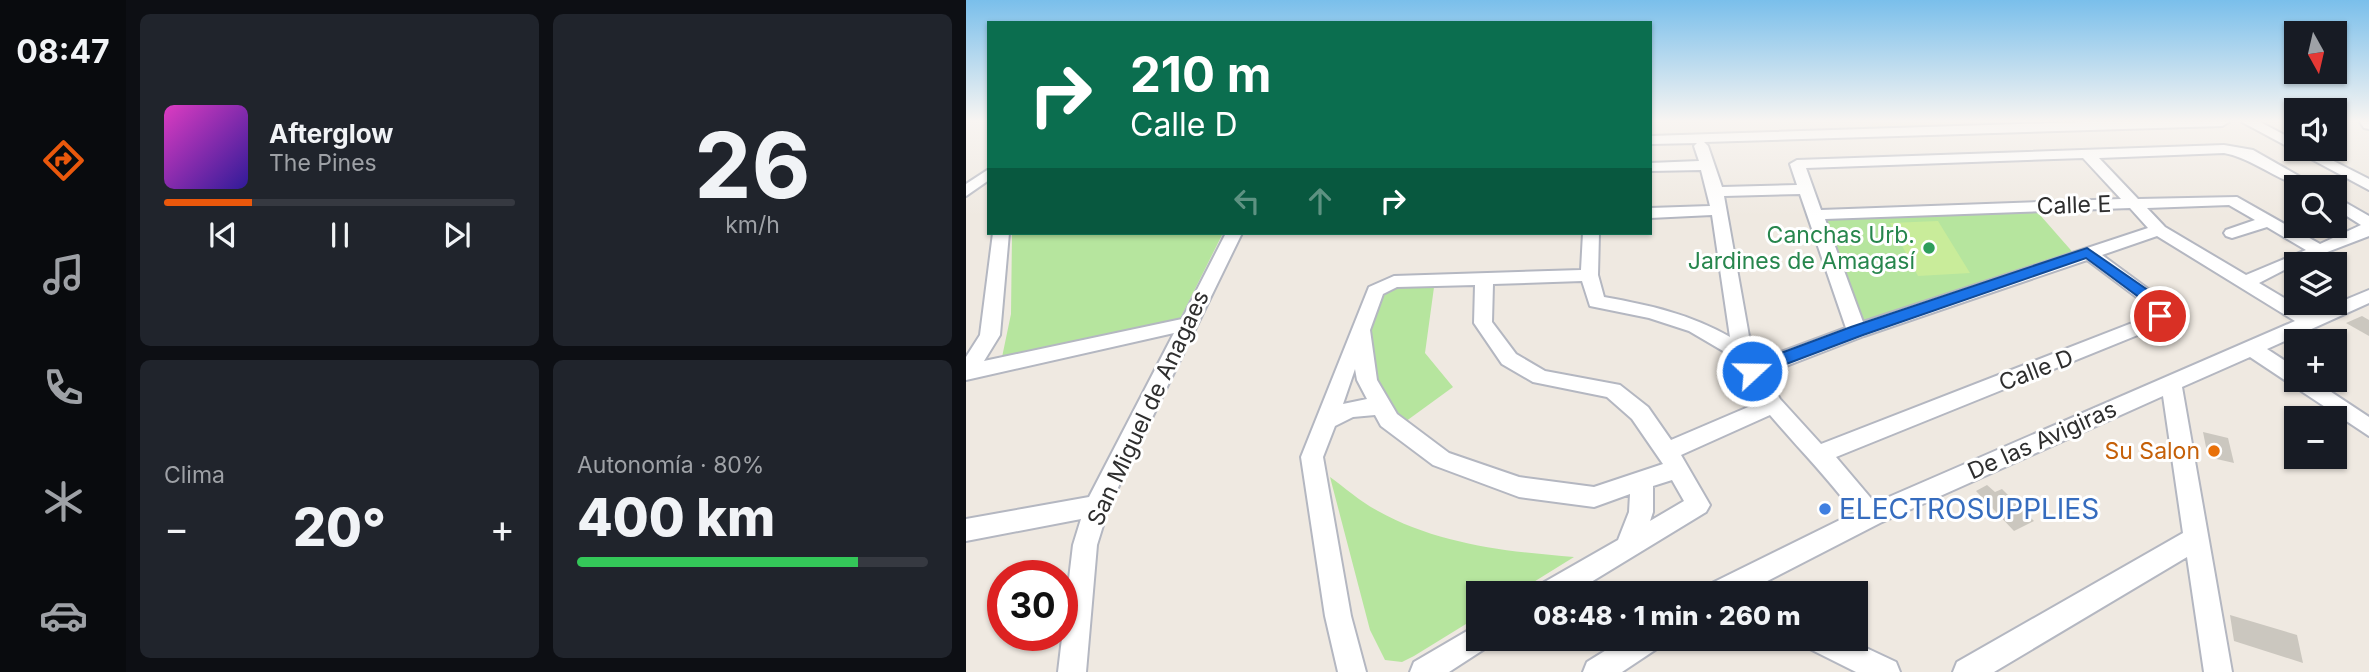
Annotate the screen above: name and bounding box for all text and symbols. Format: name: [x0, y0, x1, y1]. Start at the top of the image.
north arrow: [2284, 21, 2347, 84]
map controls: [2284, 21, 2347, 469]
text: 08:47: [16, 32, 110, 71]
text: 210 m: [1130, 45, 1271, 104]
icon: right: [1015, 49, 1106, 140]
button: sound: [2284, 98, 2347, 161]
text: Calle D: [1130, 105, 1238, 144]
text: 26: [694, 110, 811, 220]
text: Afterglow: [269, 118, 393, 149]
icon: directions: [39, 136, 88, 185]
text: The Pines: [269, 149, 377, 177]
button: search: [2284, 175, 2347, 238]
icon: left: [1228, 182, 1266, 220]
icon: ahead: [1301, 182, 1339, 220]
icon: right: [1374, 182, 1412, 220]
street label: Calle E: [2036, 190, 2112, 220]
text: km/h: [725, 211, 780, 239]
icon: previous: [204, 216, 242, 254]
icon: pause: [321, 216, 359, 254]
icon: next: [438, 216, 476, 254]
place label: Canchas Urb. Jardines de Amagasí: [1688, 221, 1915, 275]
marker: Canchas Urb. Jardines de Amagasí: [1921, 240, 1937, 256]
icon: music: [39, 250, 88, 299]
button: layers: [2284, 252, 2347, 315]
street label: San Miguel de Anagaes: [1081, 286, 1215, 530]
pin: [2130, 286, 2190, 346]
icon: arrive: [2141, 297, 2179, 335]
button: +: [2284, 329, 2347, 392]
position arrow: [1715, 334, 1789, 408]
street label: Calle D: [1995, 343, 2077, 397]
icon: phone: [39, 363, 88, 412]
street label: De las Avigiras: [1963, 395, 2121, 485]
button: −: [2284, 406, 2347, 469]
place label: Su Salon: [2105, 437, 2200, 465]
marker: Su Salon: [2206, 443, 2222, 459]
text: Autonomía · 80%: [577, 451, 764, 479]
text: Clima: [164, 461, 225, 489]
icon: climate: [39, 477, 88, 526]
text: 400 km: [577, 486, 775, 549]
place label: ELECTROSUPPLIES: [1839, 492, 2099, 526]
text: 20°: [293, 496, 386, 559]
marker: ELECTROSUPPLIES: [1817, 501, 1833, 517]
text: −: [164, 505, 189, 551]
text: +: [490, 505, 515, 551]
speed limit sign: 30: [987, 560, 1078, 651]
icon: car: [39, 591, 88, 640]
text: 08:48 · 1 min · 260 m: [1533, 600, 1801, 631]

